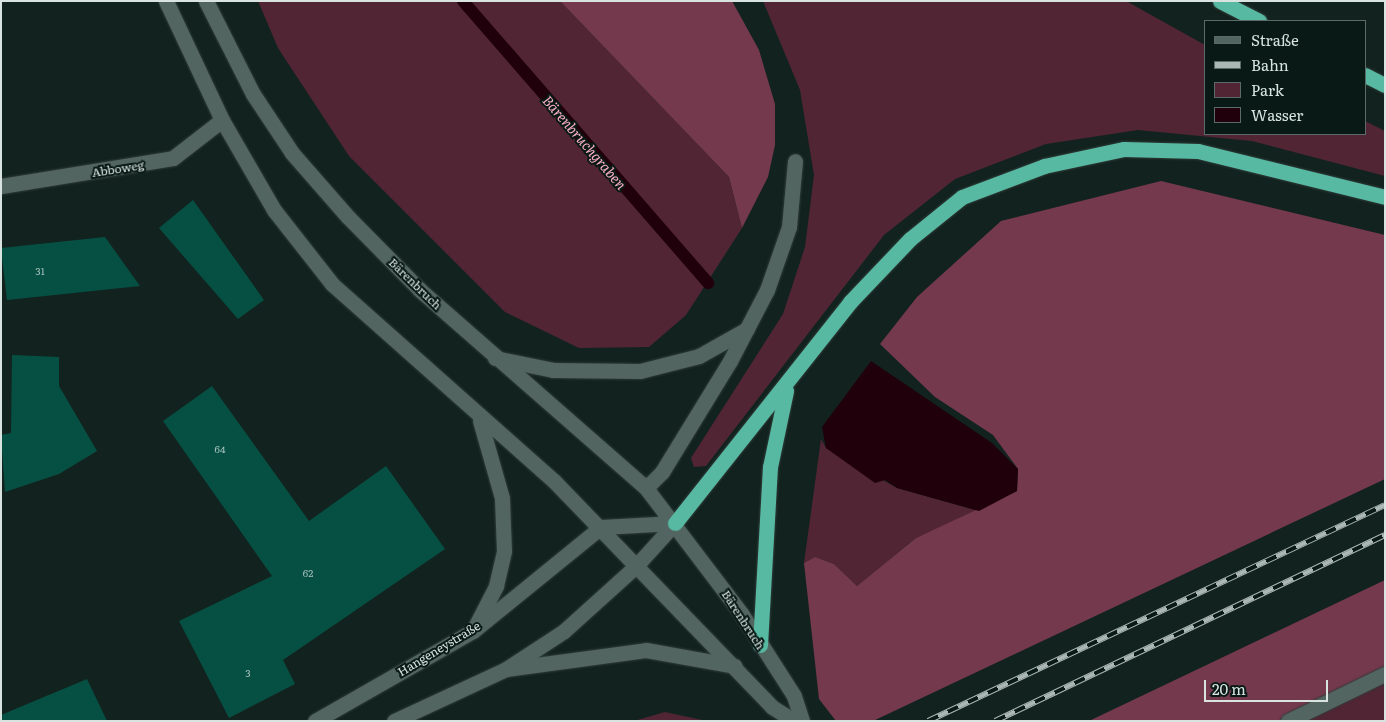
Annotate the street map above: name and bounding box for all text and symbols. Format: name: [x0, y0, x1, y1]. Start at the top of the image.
legend: [1204, 20, 1366, 135]
text: Straße: [1251, 28, 1299, 51]
text: Bahn: [1251, 53, 1289, 76]
text: Park: [1251, 78, 1284, 101]
water label: Bärenbruchgraben: [540, 92, 630, 192]
text: Wasser: [1251, 103, 1303, 126]
street label: Abboweg: [91, 158, 145, 180]
street label: Bärenbruch: [386, 255, 444, 313]
house number: 31: [35, 265, 45, 277]
house number: 64: [215, 443, 225, 455]
house number: 62: [303, 567, 313, 579]
street label: Bärenbruch: [718, 588, 768, 652]
street label: Hangeneystraße: [395, 619, 483, 679]
house number: 3: [245, 667, 251, 679]
scale bar: [1206, 670, 1330, 702]
text: 20 m: [1212, 677, 1246, 700]

